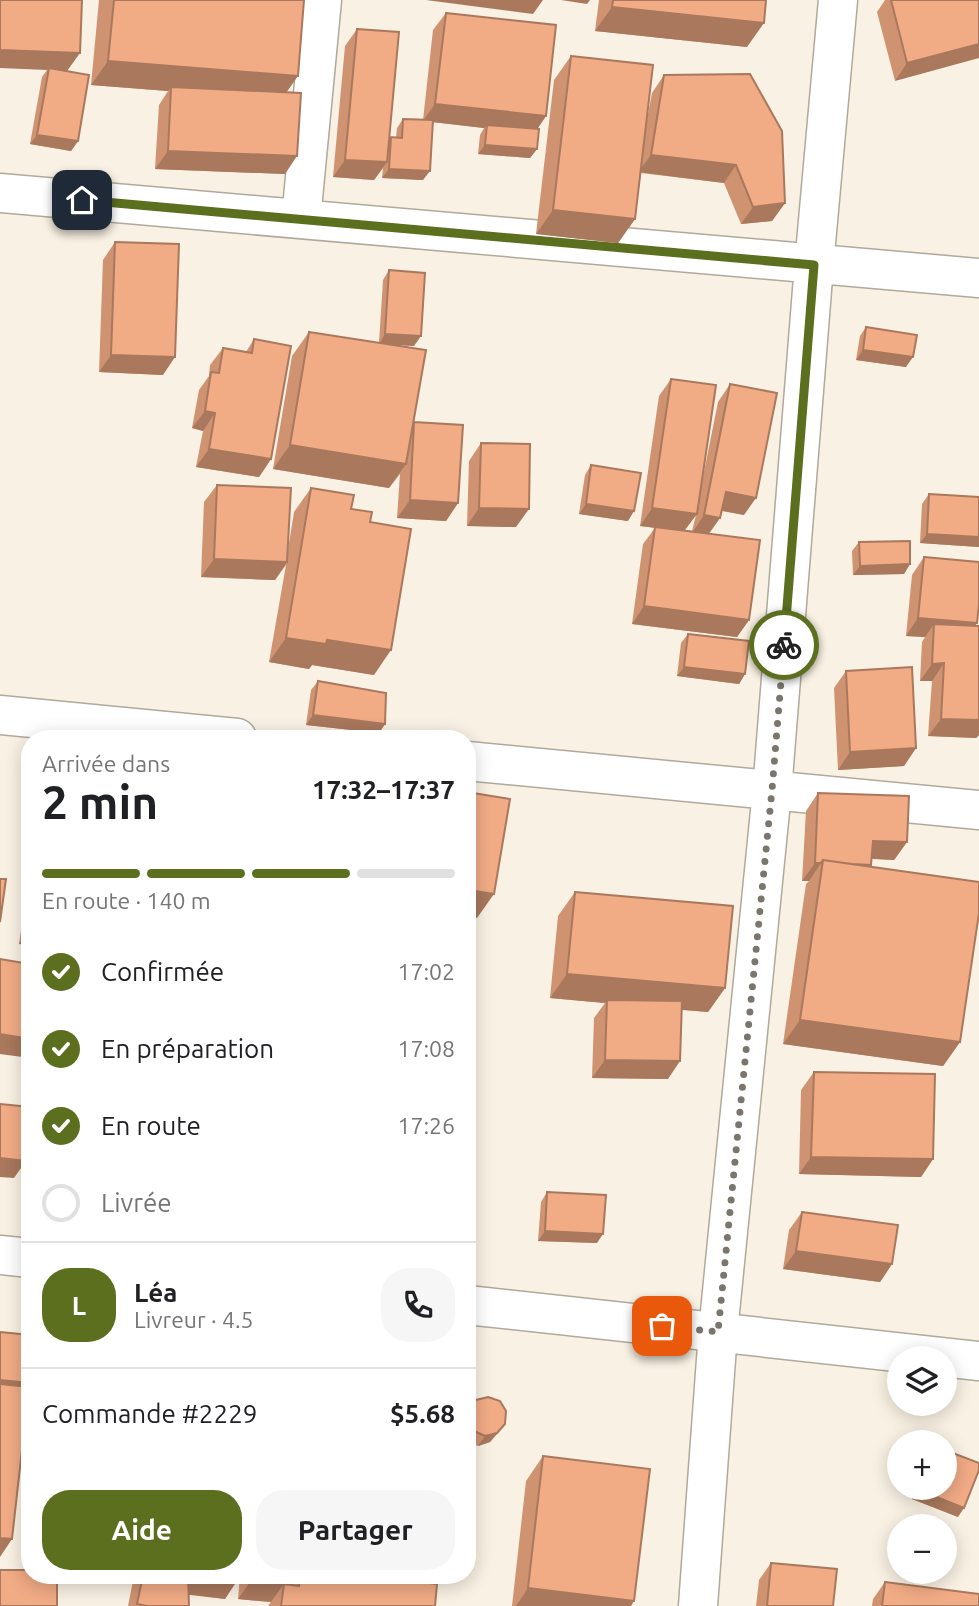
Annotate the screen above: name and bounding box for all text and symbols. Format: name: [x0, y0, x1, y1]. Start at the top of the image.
pin: [52, 170, 112, 230]
icon: home: [63, 181, 101, 219]
courier: [749, 610, 819, 680]
icon: bike: [765, 626, 803, 664]
text: Arrivée dans: [42, 751, 170, 776]
text: 17:32–17:37: [312, 775, 455, 804]
text: 2 min: [42, 776, 158, 828]
text: En route · 140 m: [42, 888, 211, 913]
icon: check: [42, 953, 80, 991]
text: Confirmée: [101, 957, 224, 986]
text: 17:02: [397, 959, 455, 984]
icon: check: [42, 1030, 80, 1068]
text: En préparation: [101, 1034, 274, 1063]
text: 17:08: [397, 1036, 455, 1061]
icon: check: [42, 1107, 80, 1145]
text: En route: [101, 1111, 201, 1140]
text: 17:26: [397, 1113, 455, 1138]
text: Livrée: [101, 1188, 172, 1217]
button: phone: [381, 1268, 455, 1342]
text: Léa: [134, 1278, 177, 1307]
text: L: [72, 1291, 86, 1320]
pin: [632, 1296, 692, 1356]
text: Livreur · 4.5: [134, 1307, 254, 1332]
icon: bag: [643, 1307, 681, 1345]
map controls: [887, 1346, 957, 1584]
button: layers: [887, 1346, 957, 1416]
text: Commande #2229: [42, 1399, 258, 1428]
text: $5.68: [390, 1399, 455, 1428]
button: +: [887, 1430, 957, 1500]
button: Aide: [42, 1490, 242, 1570]
button: Partager: [256, 1490, 455, 1570]
button: −: [887, 1514, 957, 1584]

